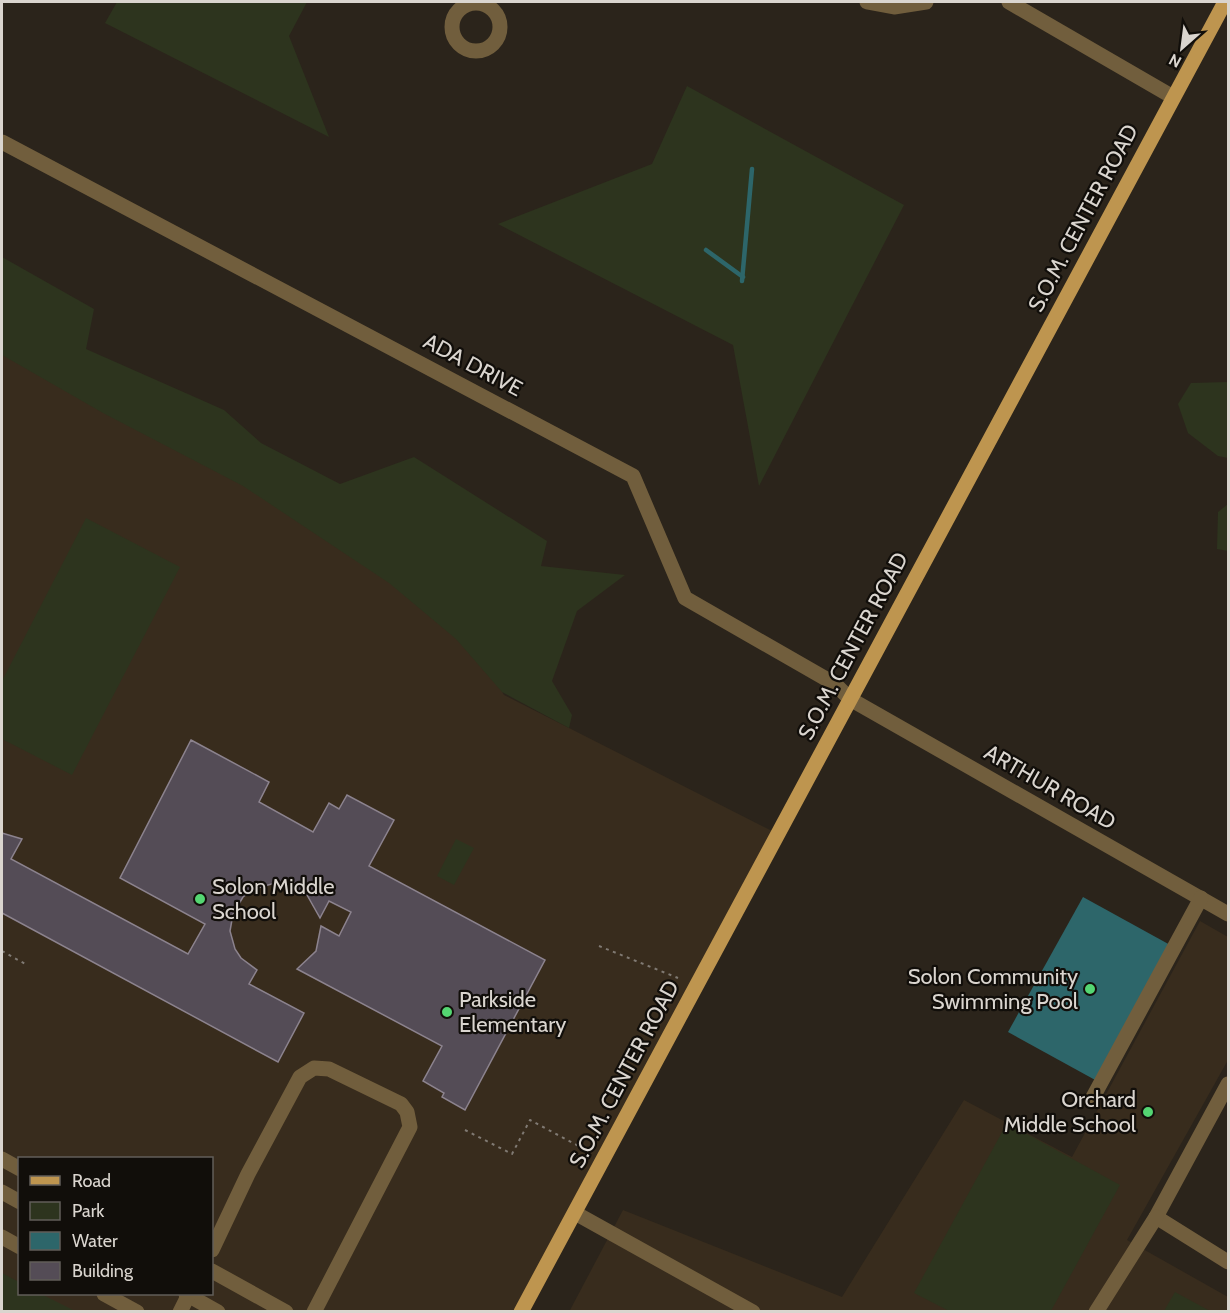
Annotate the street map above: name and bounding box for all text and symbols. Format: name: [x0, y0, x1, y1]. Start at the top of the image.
north arrow: [1152, 18, 1212, 78]
text: N: [1166, 50, 1185, 72]
street label: S.O.M. CENTER ROAD: [1022, 120, 1144, 316]
street label: ADA DRIVE: [419, 328, 527, 402]
street label: S.O.M. CENTER ROAD: [792, 548, 914, 744]
street label: ARTHUR ROAD: [979, 738, 1121, 836]
place label: Solon Middle School: [212, 873, 334, 925]
marker: Solon Middle School: [193, 892, 207, 906]
place label: Solon Community Swimming Pool: [908, 963, 1079, 1015]
street label: S.O.M. CENTER ROAD: [563, 976, 685, 1172]
marker: Solon Community Swimming Pool: [1083, 982, 1097, 996]
place label: Parkside Elementary: [459, 986, 566, 1038]
marker: Parkside Elementary: [440, 1005, 454, 1019]
place label: Orchard Middle School: [1004, 1086, 1137, 1138]
marker: Orchard Middle School: [1141, 1105, 1155, 1119]
legend: [18, 1157, 213, 1295]
text: Road: [72, 1170, 111, 1192]
text: Park: [72, 1200, 105, 1222]
text: Water: [72, 1230, 118, 1252]
text: Building: [72, 1260, 134, 1282]

